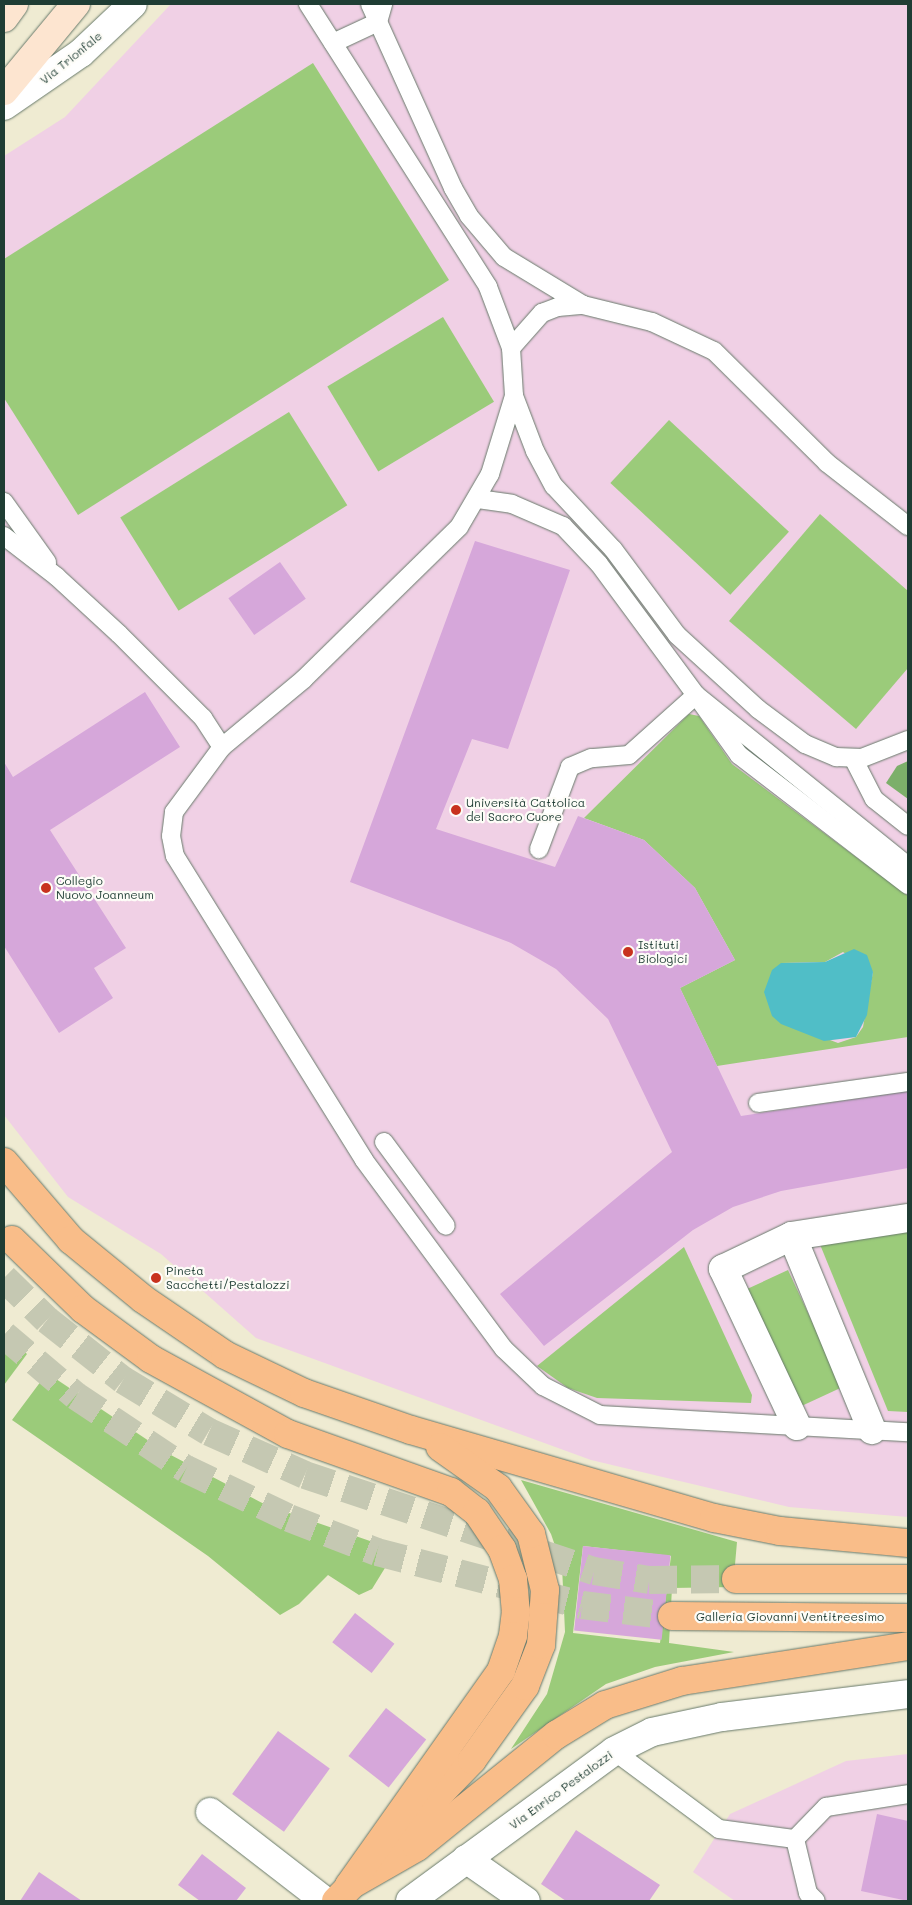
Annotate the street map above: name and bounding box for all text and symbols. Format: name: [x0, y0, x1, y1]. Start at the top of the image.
street label: Via Trionfale: [37, 29, 105, 87]
place label: Università Cattolica del Sacro Cuore: [466, 796, 585, 824]
marker: Università Cattolica del Sacro Cuore: [450, 804, 462, 816]
place label: Collegio Nuovo Joanneum: [56, 874, 154, 902]
marker: Collegio Nuovo Joanneum: [40, 882, 52, 894]
place label: Istituti Biologici: [638, 938, 688, 966]
marker: Istituti Biologici: [622, 946, 634, 958]
place label: Pineta Sacchetti/Pestalozzi: [166, 1264, 290, 1292]
marker: Pineta Sacchetti/Pestalozzi: [150, 1272, 162, 1284]
street label: Galleria Giovanni Ventitreesimo: [696, 1610, 884, 1624]
street label: Via Enrico Pestalozzi: [506, 1748, 616, 1832]

